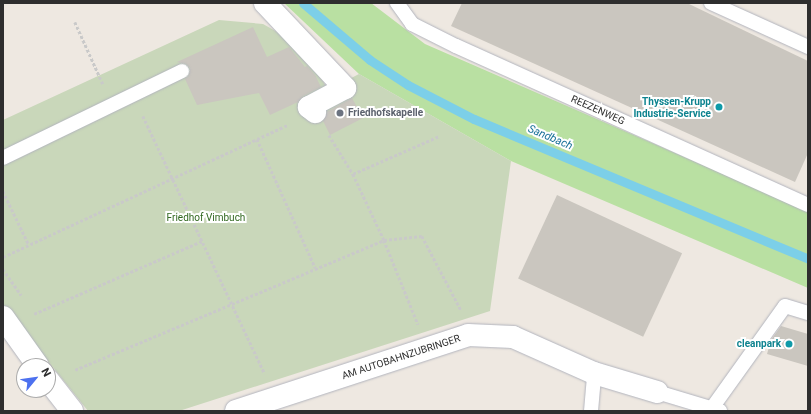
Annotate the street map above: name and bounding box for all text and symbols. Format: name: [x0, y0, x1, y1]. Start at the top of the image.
street label: REEZENWEG: [569, 93, 627, 127]
place label: Thyssen-Krupp Industrie-Service: [633, 95, 711, 118]
marker: Thyssen-Krupp Industrie-Service: [714, 102, 724, 112]
place label: Friedhofskapelle: [348, 107, 423, 119]
marker: Friedhofskapelle: [335, 108, 345, 118]
water label: Sandbach: [526, 123, 574, 153]
park label: Friedhof Vimbuch: [167, 212, 245, 224]
street label: AM AUTOBAHNZUBRINGER: [340, 332, 462, 382]
place label: cleanpark: [737, 338, 781, 350]
marker: cleanpark: [784, 339, 794, 349]
north arrow: [16, 358, 56, 398]
text: N: [38, 366, 54, 379]

